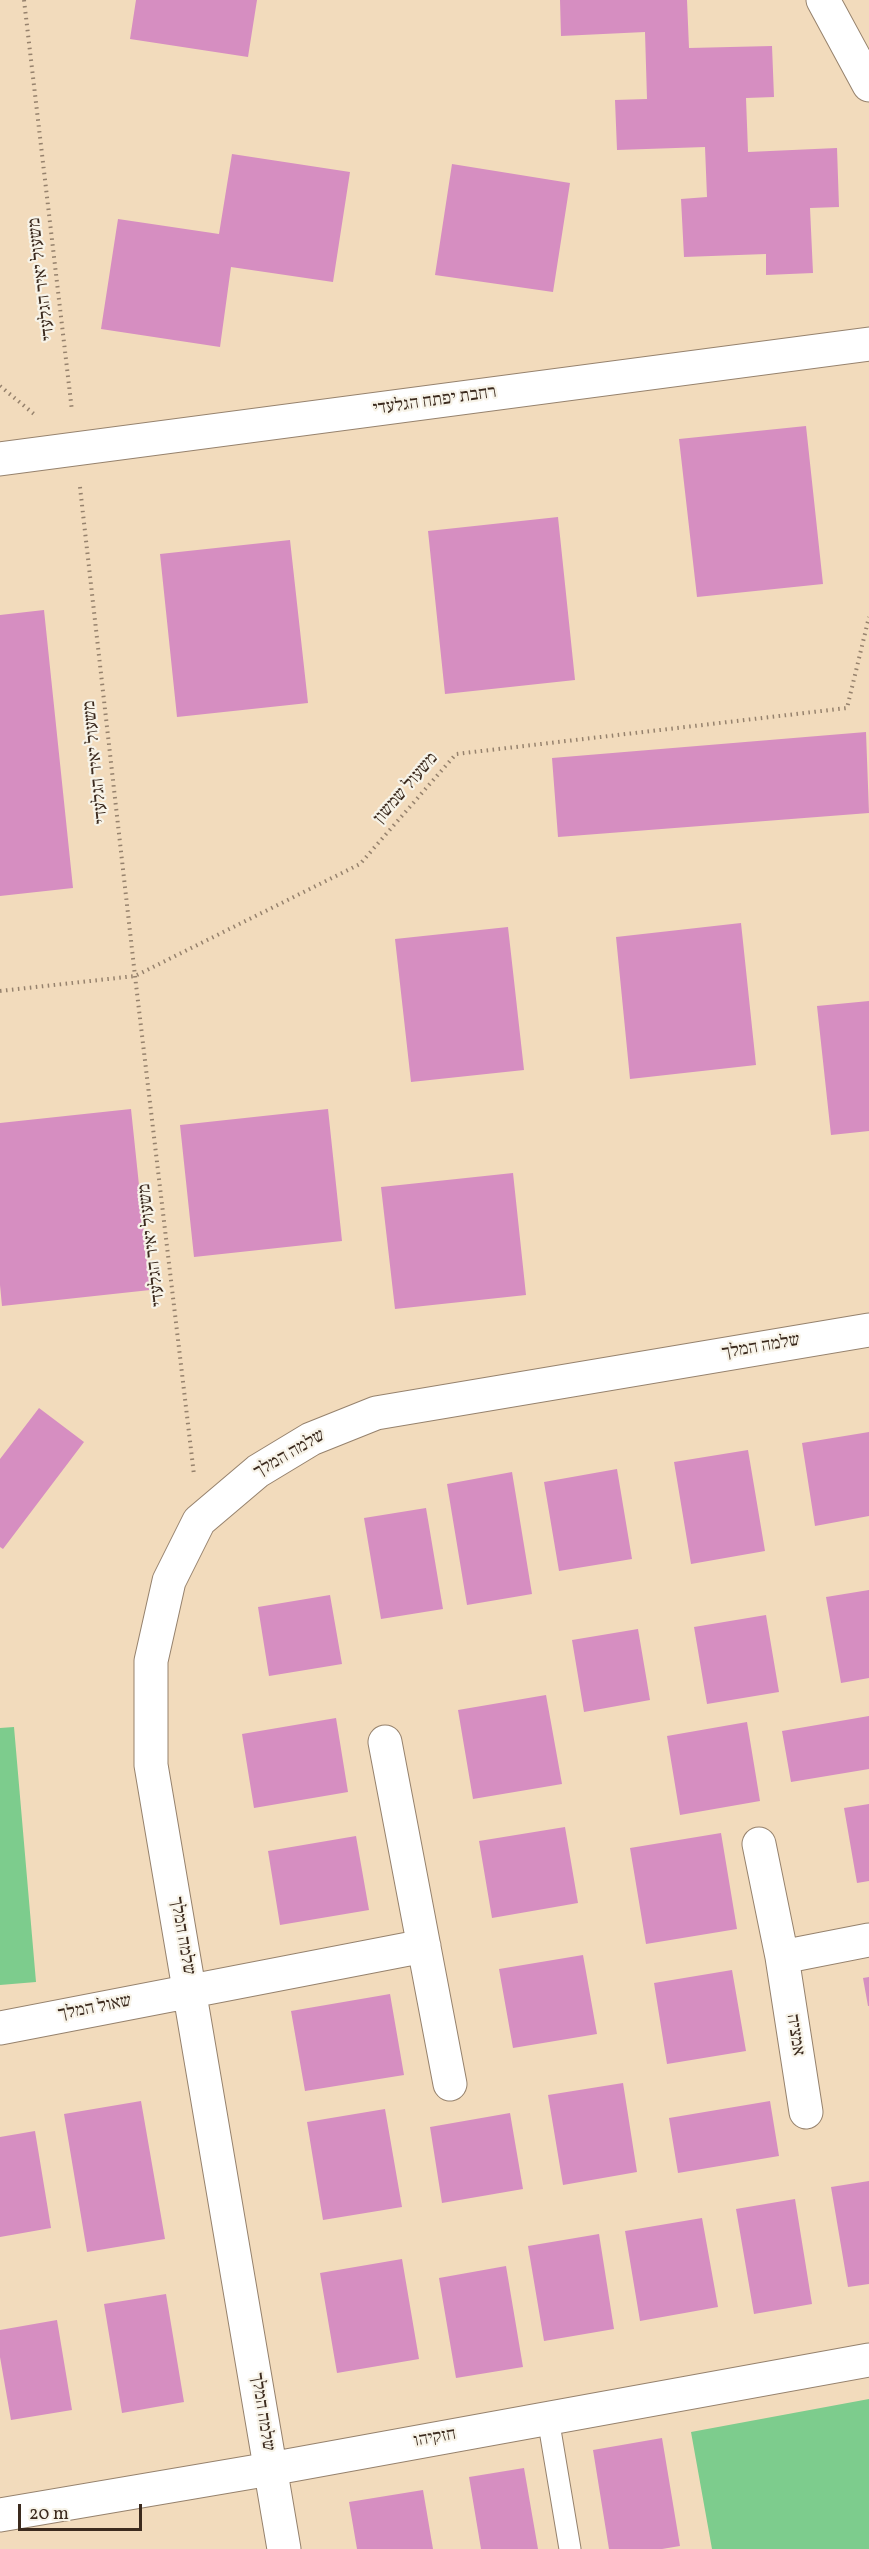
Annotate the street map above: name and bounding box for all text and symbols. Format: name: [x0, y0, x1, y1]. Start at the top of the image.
street label: משעול יאיר הגלעדי: [25, 216, 61, 342]
street label: רחבת יפתח הגלעדי: [372, 383, 498, 421]
street label: משעול יאיר הגלעדי: [80, 699, 114, 825]
street label: משעול שמשון: [370, 749, 444, 829]
street label: משעול יאיר הגלעדי: [135, 1182, 171, 1308]
street label: שלמה המלך: [720, 1330, 802, 1366]
street label: שלמה המלך: [250, 1426, 330, 1484]
street label: שלמה המלך: [163, 1895, 199, 1977]
street label: שאול המלך: [56, 1991, 134, 2027]
street label: אמציה: [780, 2012, 808, 2058]
street label: שלמה המלך: [244, 2371, 278, 2453]
street label: חזקיהו: [412, 2425, 458, 2453]
scale bar: [21, 2492, 146, 2530]
text: 20 m: [29, 2502, 69, 2527]

